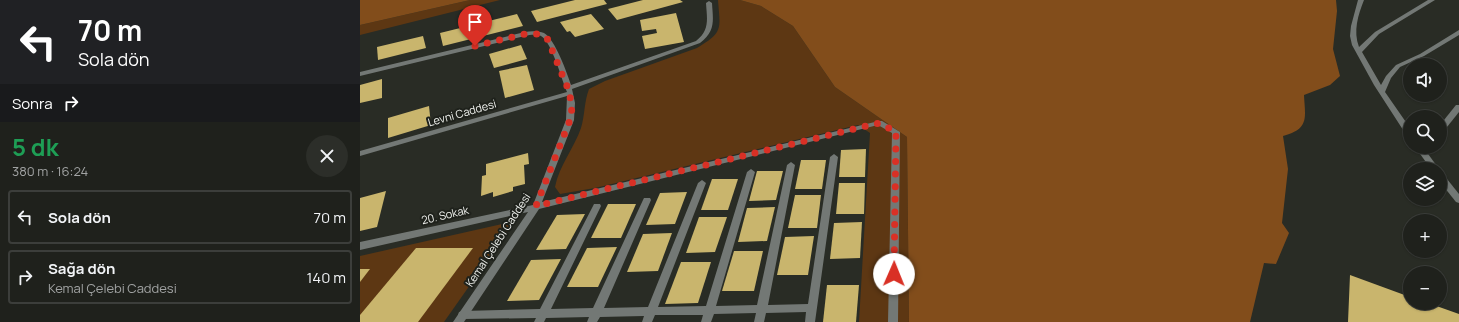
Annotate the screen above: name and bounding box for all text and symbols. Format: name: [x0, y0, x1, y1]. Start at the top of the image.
pin: [458, 5, 492, 46]
text: 70 m: [78, 11, 142, 49]
icon: arrive: [464, 11, 486, 33]
icon: left: [12, 16, 64, 68]
text: Sola dön: [78, 47, 150, 71]
map controls: [1403, 58, 1447, 310]
button: sound: [1403, 58, 1447, 102]
icon: right: [60, 92, 82, 114]
text: Sonra: [12, 93, 52, 114]
street label: Levni Caddesi: [426, 96, 498, 129]
button: search: [1403, 110, 1447, 154]
text: 5 dk: [12, 130, 59, 163]
button: close: [306, 135, 348, 177]
text: 380 m · 16:24: [12, 162, 88, 180]
button: layers: [1403, 162, 1447, 206]
street label: Kemal Çelebi Caddesi: [462, 190, 534, 289]
street label: 20. Sokak: [420, 202, 471, 227]
icon: left: [14, 206, 36, 228]
text: Sola dön: [48, 207, 111, 228]
text: 70 m: [314, 207, 346, 228]
button: +: [1403, 214, 1447, 258]
position arrow: [873, 253, 915, 295]
text: Sağa dön: [48, 258, 115, 279]
icon: right: [14, 266, 36, 288]
button: −: [1403, 266, 1447, 310]
text: 140 m: [306, 267, 346, 288]
text: Kemal Çelebi Caddesi: [48, 279, 177, 297]

